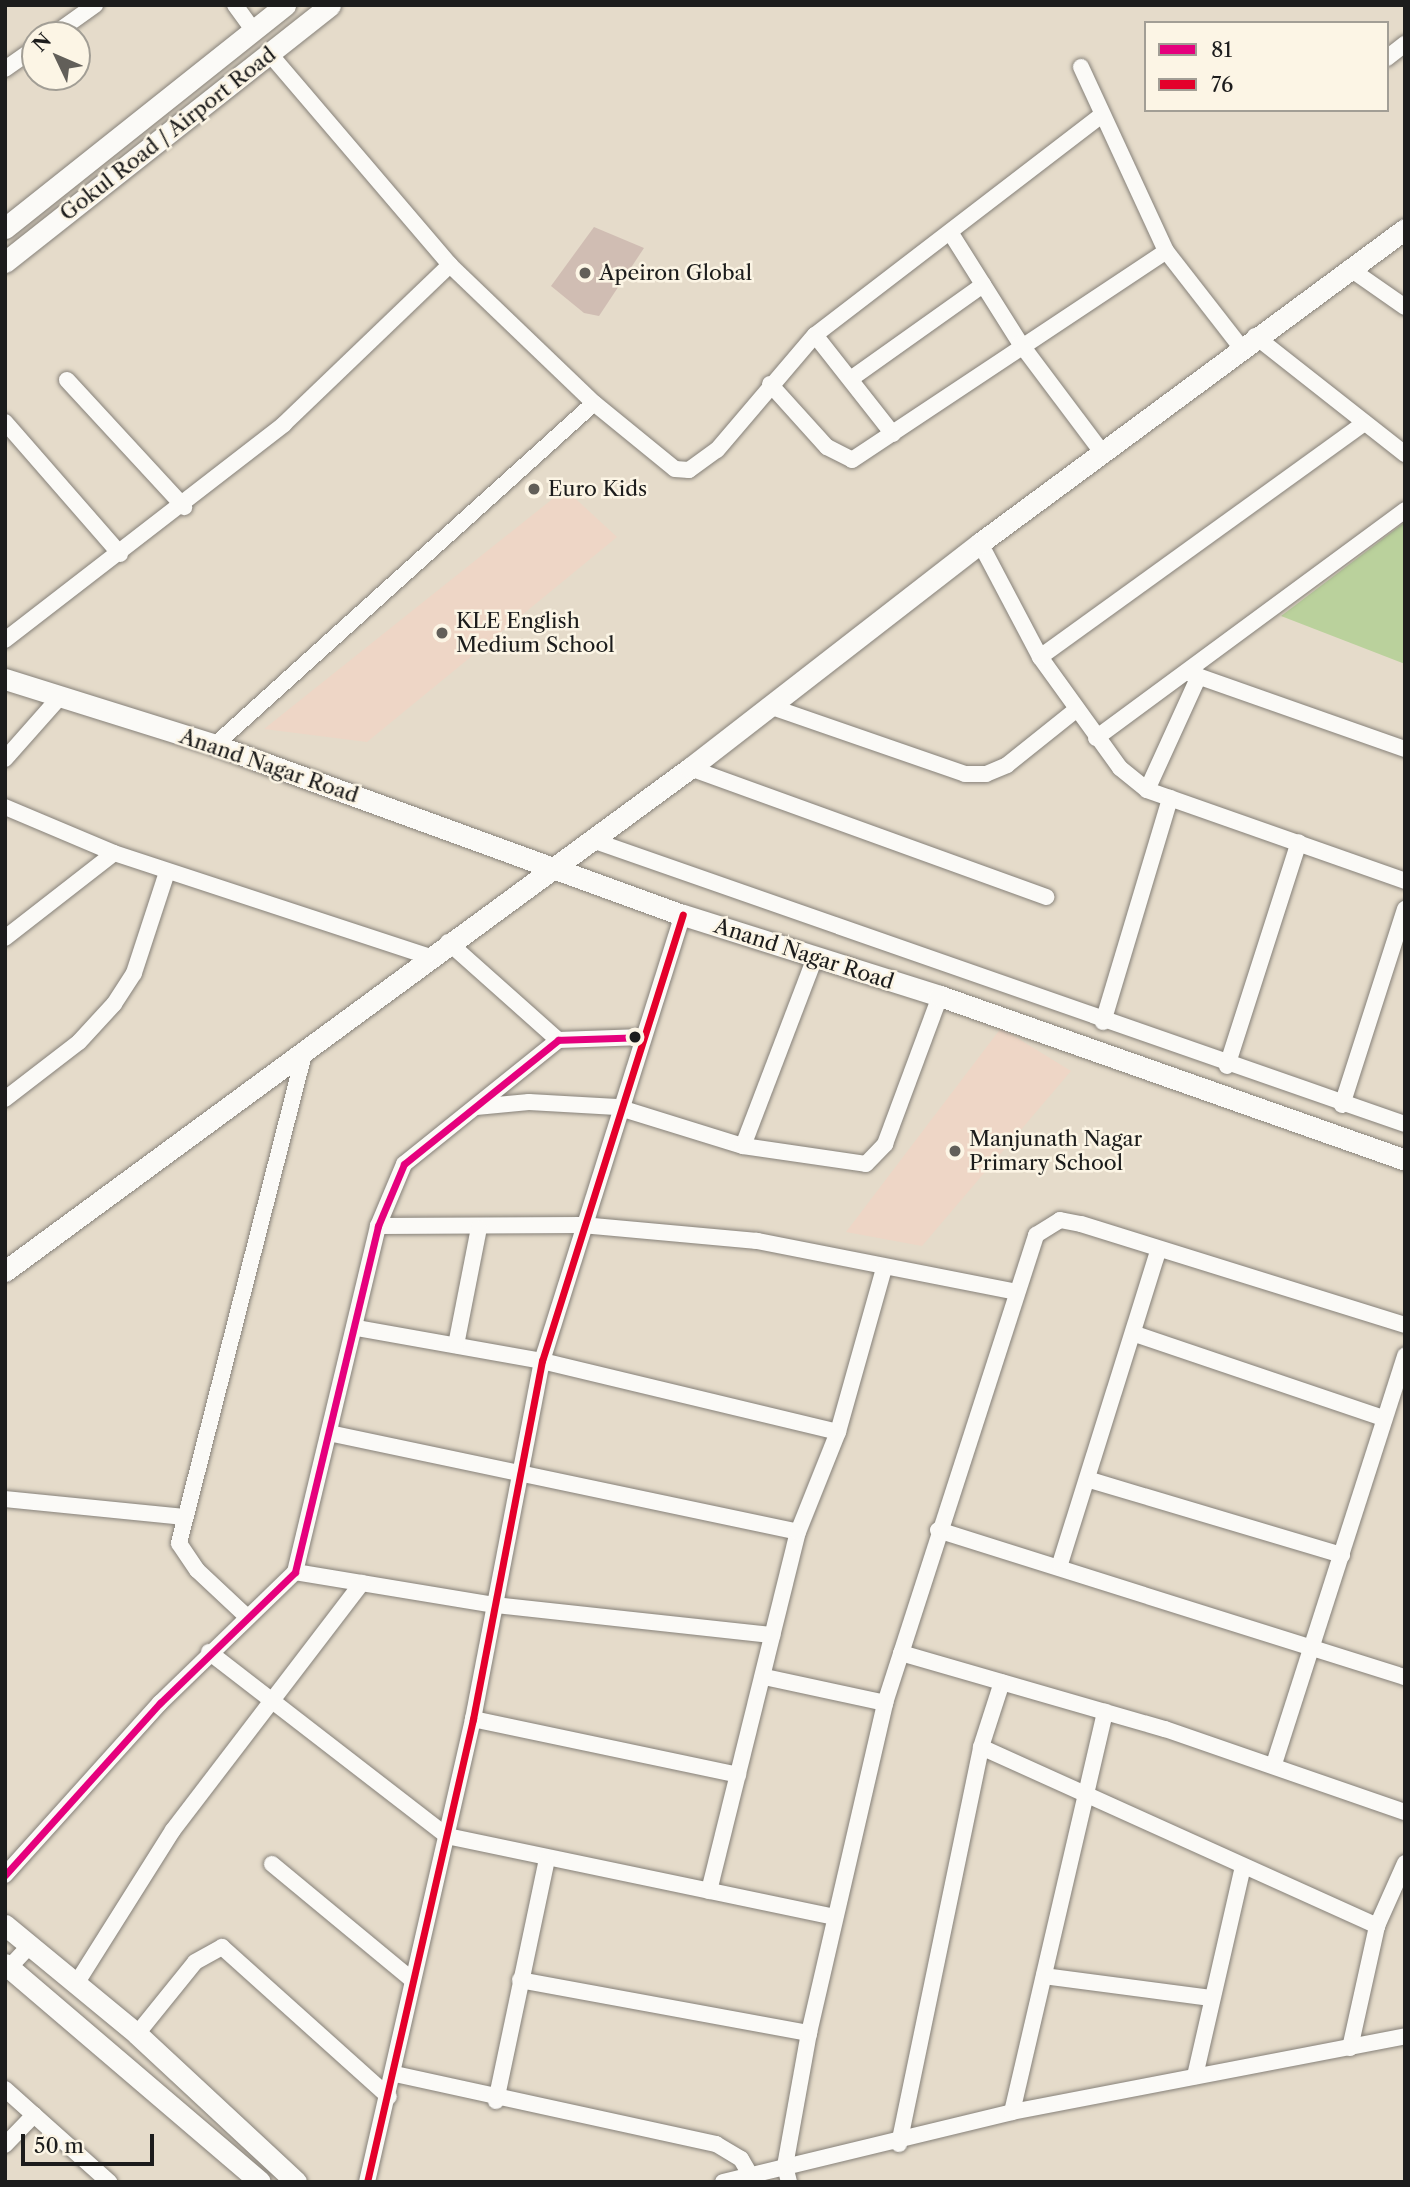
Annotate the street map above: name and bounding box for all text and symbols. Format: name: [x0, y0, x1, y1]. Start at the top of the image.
north arrow: [21, 21, 91, 91]
legend: [1144, 21, 1389, 112]
text: N: [28, 29, 56, 56]
text: 81: [1211, 37, 1232, 62]
street label: Gokul Road / Airport Road: [55, 42, 281, 226]
text: 76: [1211, 72, 1233, 97]
place label: Apeiron Global: [599, 260, 752, 286]
marker: Apeiron Global: [577, 265, 593, 281]
place label: Euro Kids: [548, 476, 647, 502]
marker: Euro Kids: [526, 481, 542, 497]
place label: KLE English Medium School: [456, 608, 614, 658]
marker: KLE English Medium School: [434, 625, 450, 641]
street label: Anand Nagar Road: [176, 724, 362, 808]
street label: Anand Nagar Road: [711, 913, 897, 995]
unlabelled marker: [628, 1030, 642, 1044]
place label: Manjunath Nagar Primary School: [969, 1126, 1142, 1176]
marker: Manjunath Nagar Primary School: [947, 1143, 963, 1159]
scale bar: [24, 2120, 158, 2164]
text: 50 m: [34, 2133, 84, 2158]

